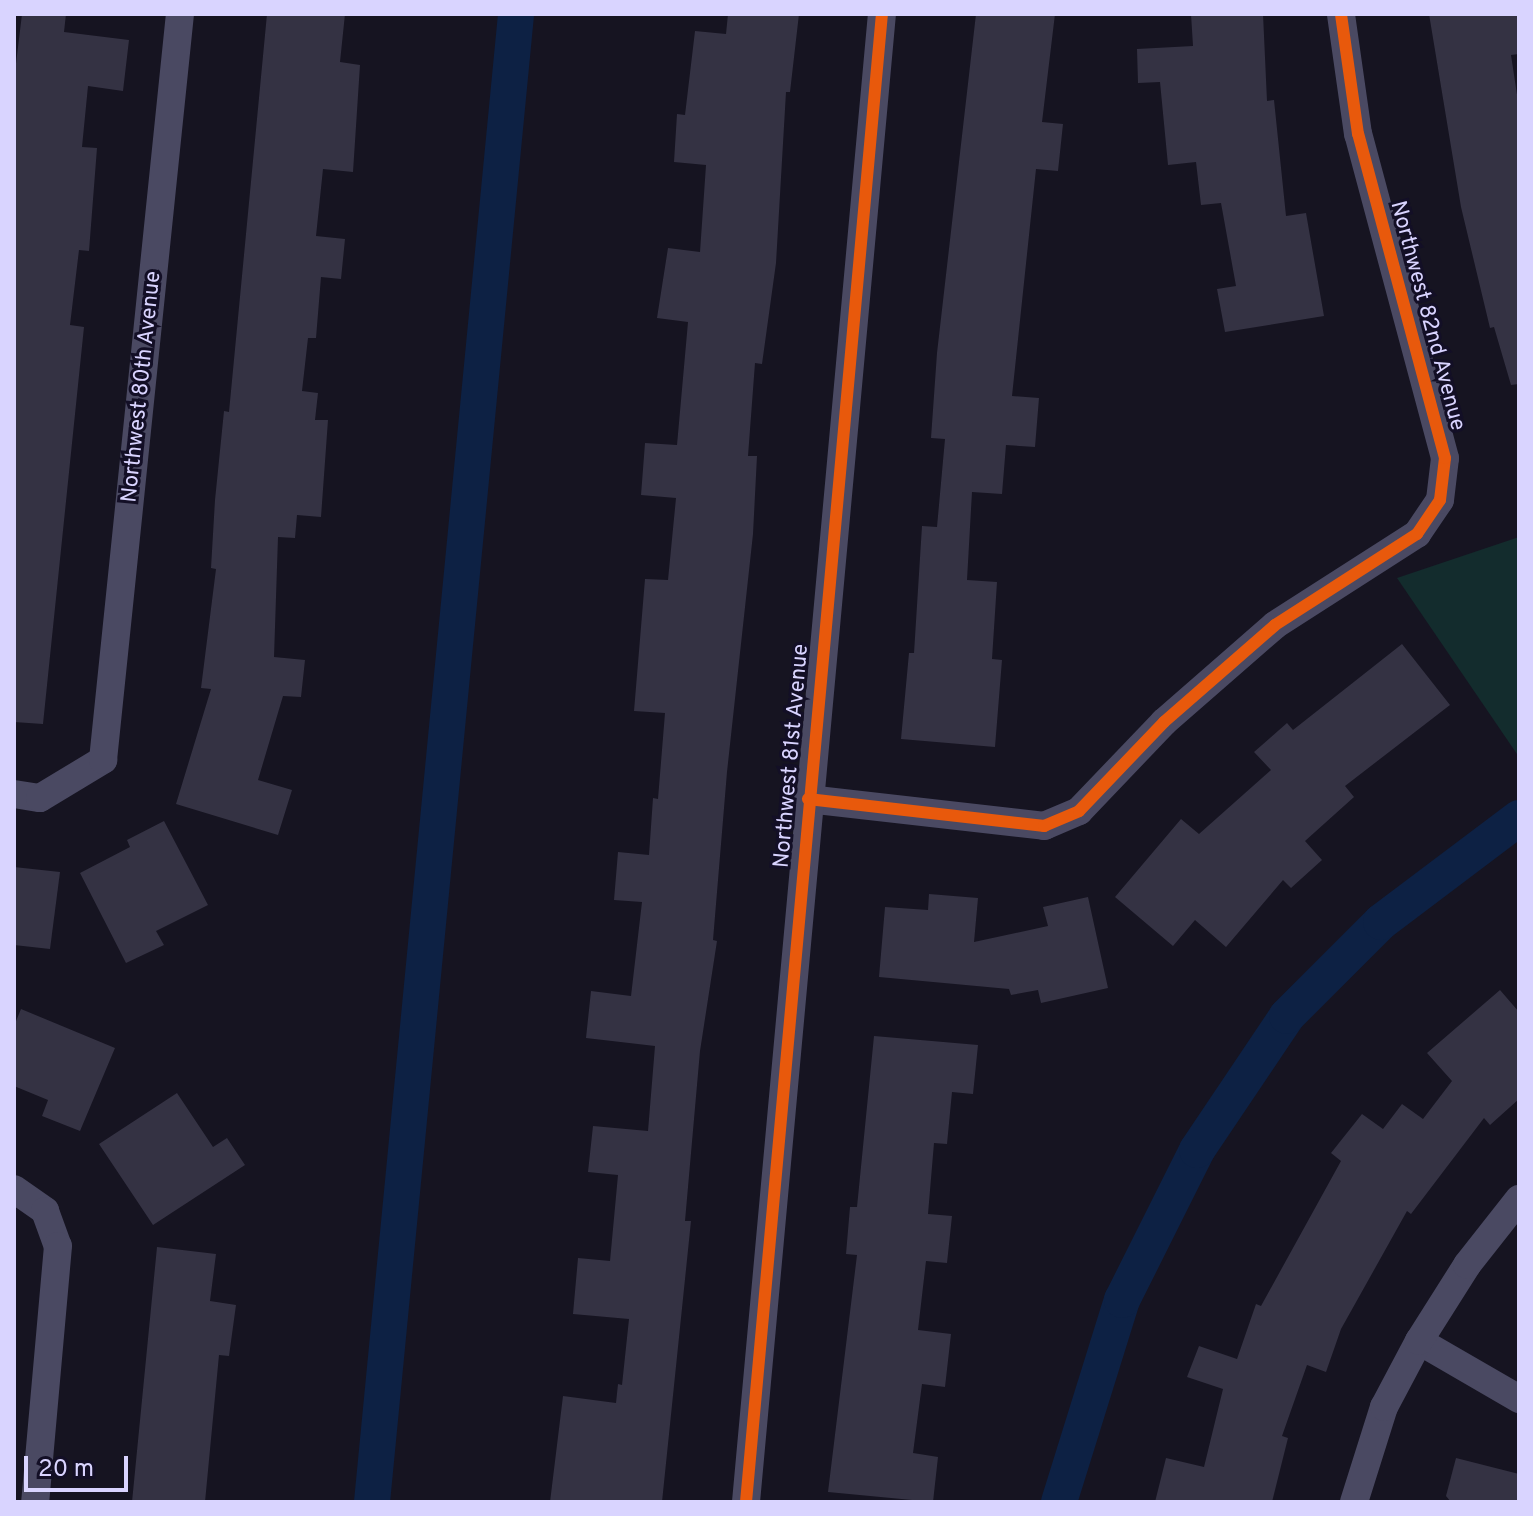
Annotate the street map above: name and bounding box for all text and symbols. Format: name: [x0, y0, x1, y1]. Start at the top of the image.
street label: Northwest 82nd Avenue: [1383, 198, 1471, 434]
street label: Northwest 80th Avenue: [117, 269, 167, 505]
street label: Northwest 81st Avenue: [769, 642, 815, 870]
scale bar: [28, 1440, 132, 1490]
text: 20 m: [38, 1455, 94, 1485]

